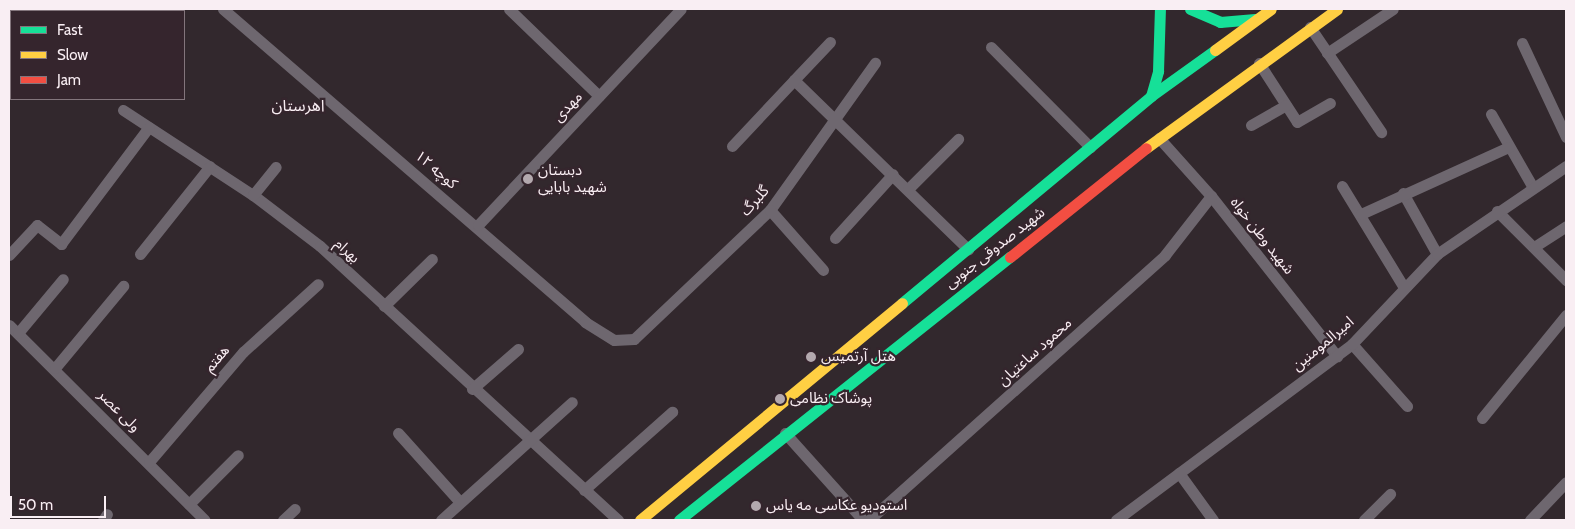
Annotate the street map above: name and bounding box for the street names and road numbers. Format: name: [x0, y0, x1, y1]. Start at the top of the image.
street label: مهدی: [550, 88, 586, 126]
street label: کوچه ۱۲: [411, 147, 461, 193]
street label: گلبرگ: [737, 182, 773, 220]
street label: شهید وطن خواه: [1226, 194, 1298, 278]
street label: شهید صدوقی جنوبی: [941, 203, 1049, 293]
street label: بهرام: [331, 235, 363, 267]
street label: امیرالمومنین: [1288, 313, 1358, 375]
street label: محمود ساعتیان: [994, 314, 1076, 390]
street label: هفتم: [200, 342, 234, 376]
street label: ولی عصر: [94, 386, 144, 436]

